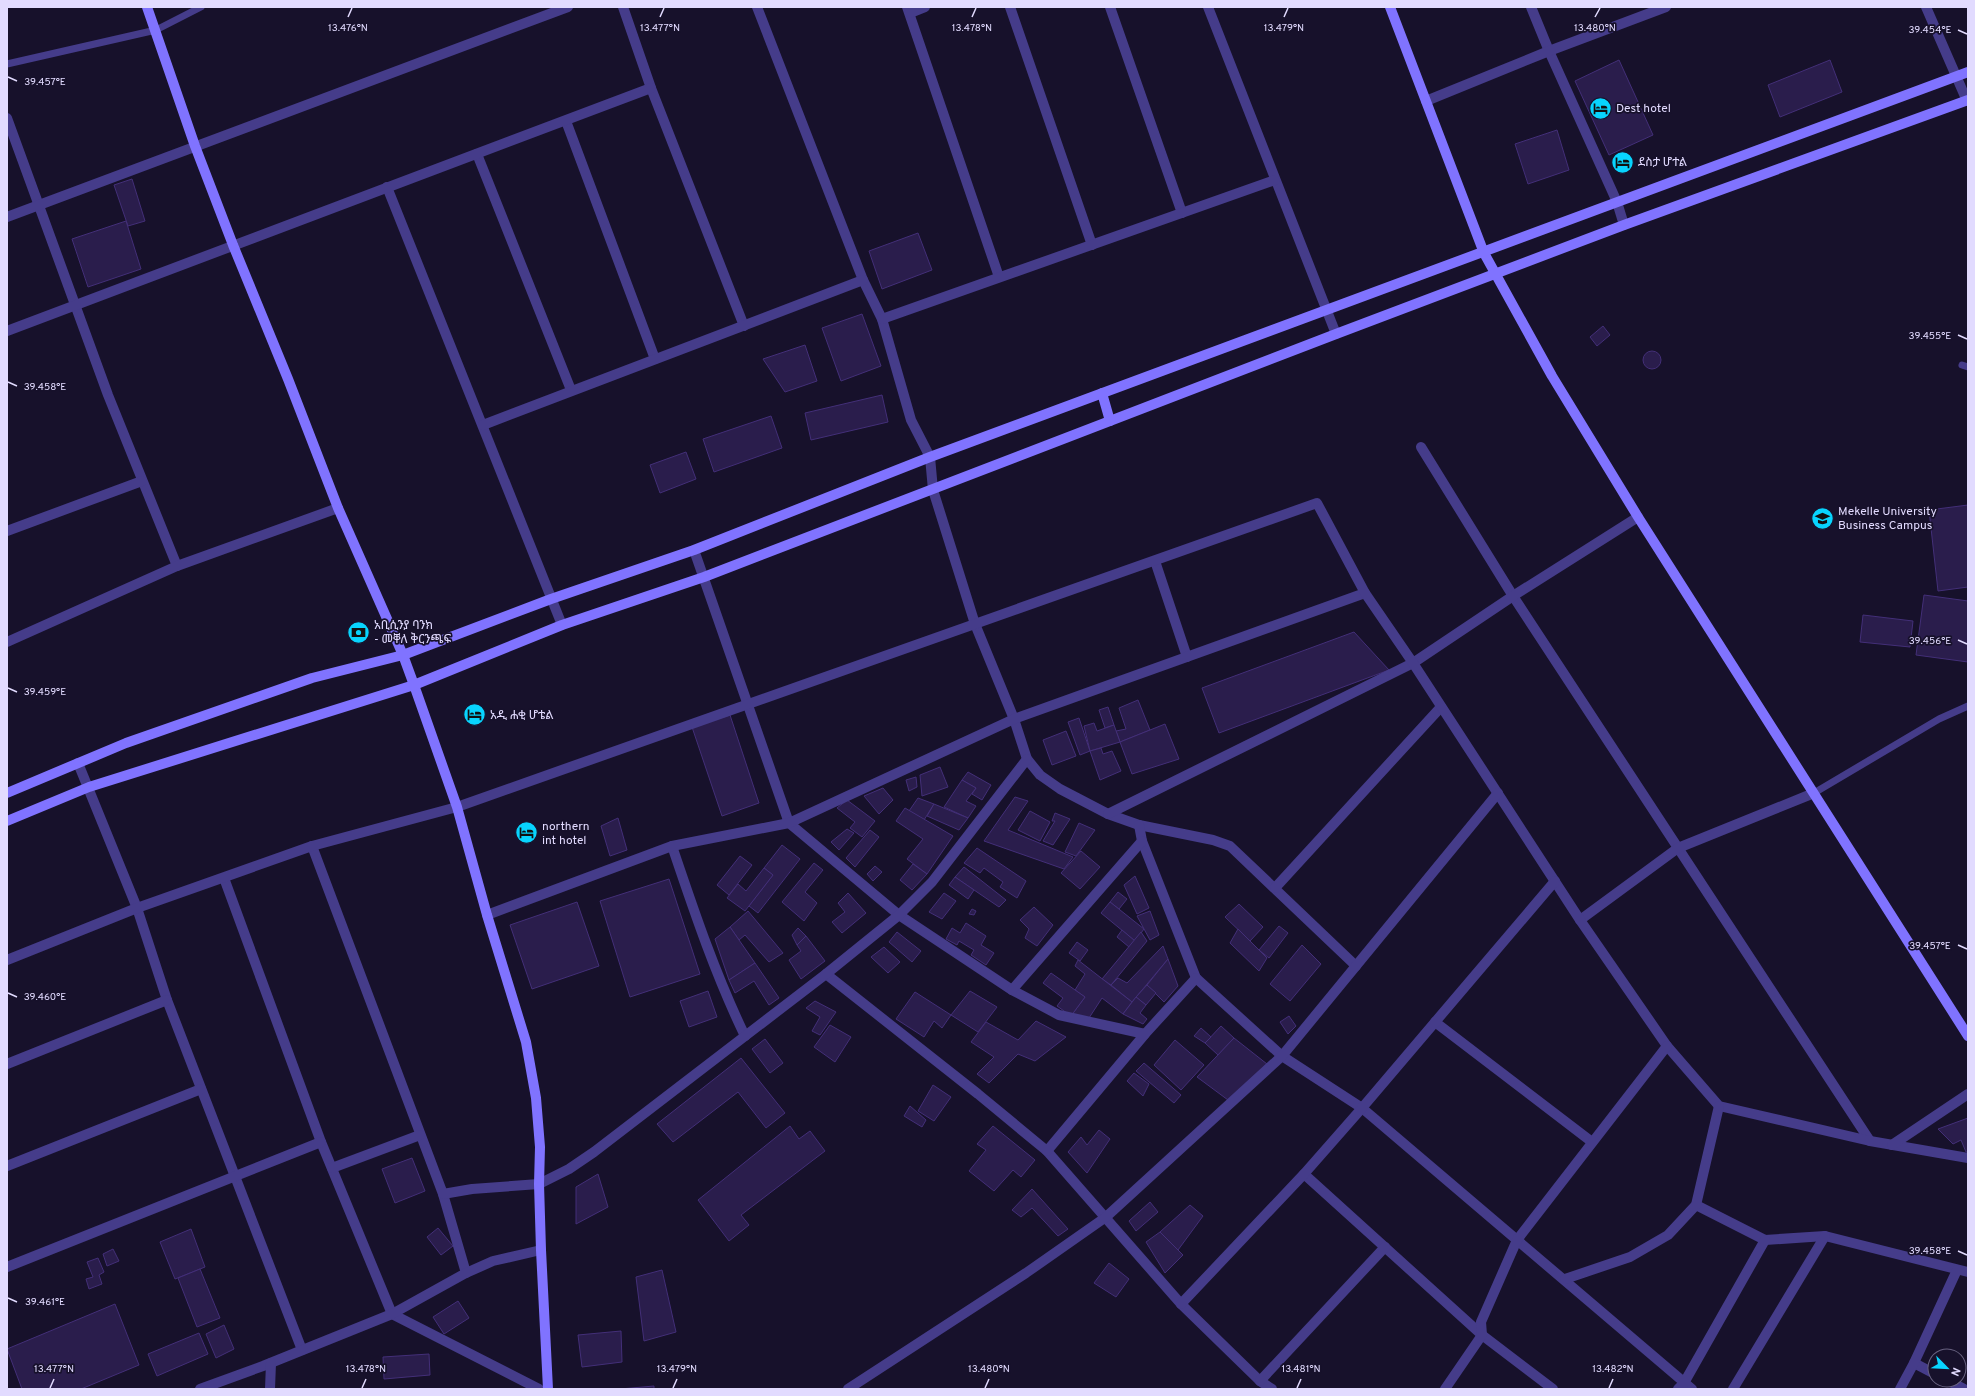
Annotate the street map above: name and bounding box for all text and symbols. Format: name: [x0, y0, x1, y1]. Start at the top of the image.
text: 13.476°N: [328, 22, 368, 35]
text: 13.477°N: [640, 22, 680, 35]
text: 13.478°N: [952, 22, 992, 35]
text: 13.479°N: [1264, 22, 1304, 35]
text: 13.480°N: [1574, 22, 1616, 35]
text: 39.454°E: [1909, 24, 1951, 37]
text: 39.457°E: [24, 76, 66, 89]
hotel icon: Dest hotel: [1588, 95, 1614, 121]
place label: Dest hotel: [1616, 101, 1671, 117]
hotel icon: ደስታ ሆተል: [1610, 149, 1636, 175]
place label: ደስታ ሆተል: [1638, 155, 1687, 171]
text: 39.455°E: [1909, 330, 1951, 343]
text: 39.458°E: [24, 381, 66, 394]
place label: Mekelle University Business Campus: [1838, 504, 1937, 534]
school or university icon: Mekelle University Business Campus: [1809, 505, 1835, 531]
place label: አቢሲንያ ባንክ - መቐለ ቅርንጫፍ: [374, 618, 451, 648]
bank icon: አቢሲንያ ባንክ - መቐለ ቅርንጫፍ: [346, 619, 372, 645]
text: 39.456°E: [1909, 635, 1951, 648]
text: 39.459°E: [24, 686, 66, 699]
hotel icon: አዲ ሐቂ ሆቴል: [462, 702, 488, 728]
place label: አዲ ሐቂ ሆቴል: [490, 708, 553, 724]
place label: northern int hotel: [542, 819, 590, 849]
hotel icon: northern int hotel: [514, 820, 540, 846]
text: 39.457°E: [1909, 940, 1951, 953]
text: 39.460°E: [24, 991, 66, 1004]
text: 39.458°E: [1909, 1245, 1951, 1258]
text: 39.461°E: [25, 1296, 65, 1309]
north arrow: [1927, 1348, 1967, 1388]
text: 13.477°N: [34, 1363, 74, 1376]
text: 13.478°N: [346, 1363, 386, 1376]
text: 13.479°N: [657, 1363, 697, 1376]
text: 13.480°N: [968, 1363, 1010, 1376]
text: 13.481°N: [1281, 1363, 1321, 1376]
text: 13.482°N: [1592, 1363, 1634, 1376]
text: N: [1947, 1365, 1963, 1378]

